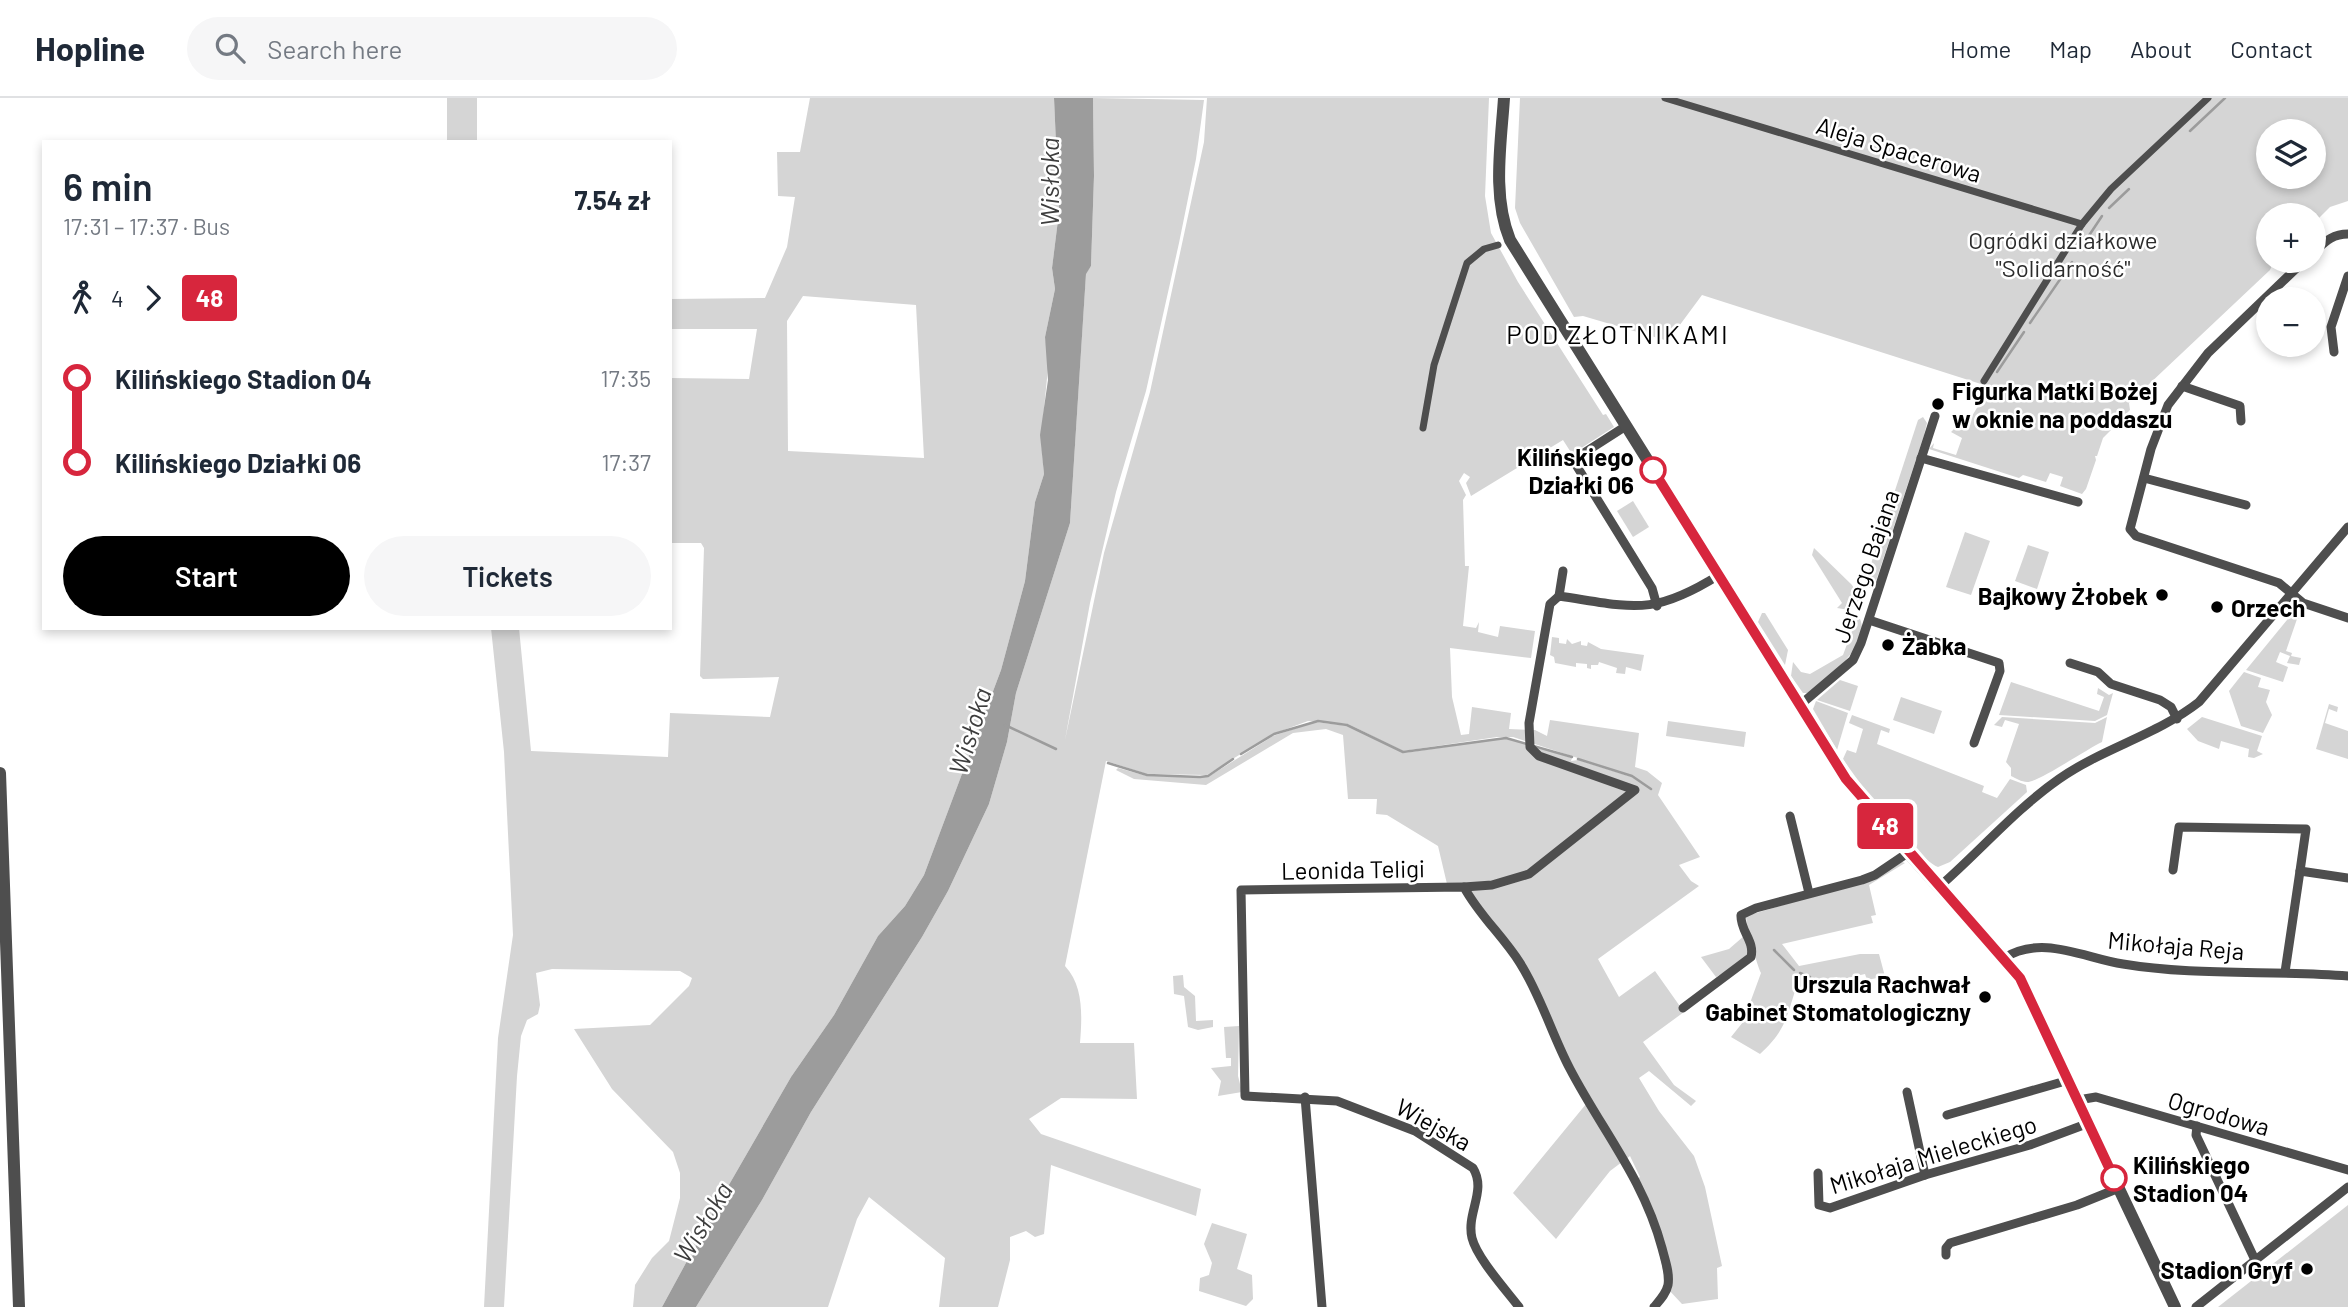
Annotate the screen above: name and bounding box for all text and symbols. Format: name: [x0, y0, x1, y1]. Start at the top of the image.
search box: [187, 17, 677, 80]
text: Hopline: [35, 28, 145, 68]
icon: search: [211, 29, 249, 67]
text: Search here: [267, 33, 402, 64]
text: Home: [1950, 34, 2011, 63]
text: Map: [2049, 34, 2092, 63]
text: About: [2130, 34, 2192, 63]
text: Contact: [2230, 34, 2313, 63]
street label: Aleja Spacerowa: [1813, 110, 1985, 188]
map controls: [2256, 119, 2326, 357]
button: layers: [2256, 119, 2326, 189]
water label: Wisłoka: [1033, 137, 1064, 227]
text: 6 min: [63, 163, 153, 209]
text: 7.54 zł: [575, 184, 651, 215]
button: +: [2256, 203, 2326, 273]
text: 17:31 – 17:37 · Bus: [63, 212, 230, 240]
park label: Ogródki działkowe "Solidarność": [1968, 225, 2158, 282]
icon: walk: [63, 279, 101, 317]
icon: forward: [134, 279, 172, 317]
text: 48: [196, 283, 223, 312]
text: 4: [111, 284, 124, 312]
button: −: [2256, 287, 2326, 357]
district label: POD ZŁOTNIKAMI: [1506, 318, 1730, 349]
text: Kilińskiego Stadion 04: [115, 363, 372, 394]
text: 17:35: [601, 364, 651, 392]
place label: Figurka Matki Bożej w oknie na poddaszu: [1952, 376, 2172, 433]
marker: Figurka Matki Bożej w oknie na poddaszu: [1930, 396, 1946, 412]
place label: Kilińskiego Działki 06: [1517, 442, 1634, 499]
text: Kilińskiego Działki 06: [115, 447, 361, 478]
text: 17:37: [602, 448, 651, 476]
marker: Kilińskiego Działki 06: [1640, 457, 1666, 483]
street label: Jerzego Bajana: [1825, 486, 1905, 646]
button: Start: [63, 536, 350, 616]
button: Tickets: [364, 536, 651, 616]
place label: Bajkowy Żłobek: [1978, 581, 2148, 610]
marker: Bajkowy Żłobek: [2154, 587, 2170, 603]
place label: Orzech: [2231, 593, 2305, 622]
marker: Orzech: [2209, 599, 2225, 615]
place label: Żabka: [1902, 631, 1967, 660]
marker: Żabka: [1880, 637, 1896, 653]
water label: Wisłoka: [941, 684, 997, 778]
line badge: 48: [1854, 803, 1916, 849]
text: 48: [1871, 811, 1899, 840]
street label: Leonida Teligi: [1281, 853, 1425, 885]
street label: Mikołaja Reja: [2107, 925, 2245, 965]
place label: Urszula Rachwał Gabinet Stomatologiczny: [1705, 969, 1972, 1026]
marker: Urszula Rachwał Gabinet Stomatologiczny: [1977, 989, 1993, 1005]
street label: Ogrodowa: [2165, 1085, 2273, 1141]
street label: Wiejska: [1391, 1092, 1477, 1156]
street label: Mikołaja Mieleckiego: [1826, 1109, 2040, 1199]
place label: Kilińskiego Stadion 04: [2133, 1150, 2250, 1207]
marker: Kilińskiego Stadion 04: [2101, 1165, 2127, 1191]
water label: Wisłoka: [666, 1176, 738, 1268]
place label: Stadion Gryf: [2160, 1255, 2293, 1284]
marker: Stadion Gryf: [2299, 1261, 2315, 1277]

